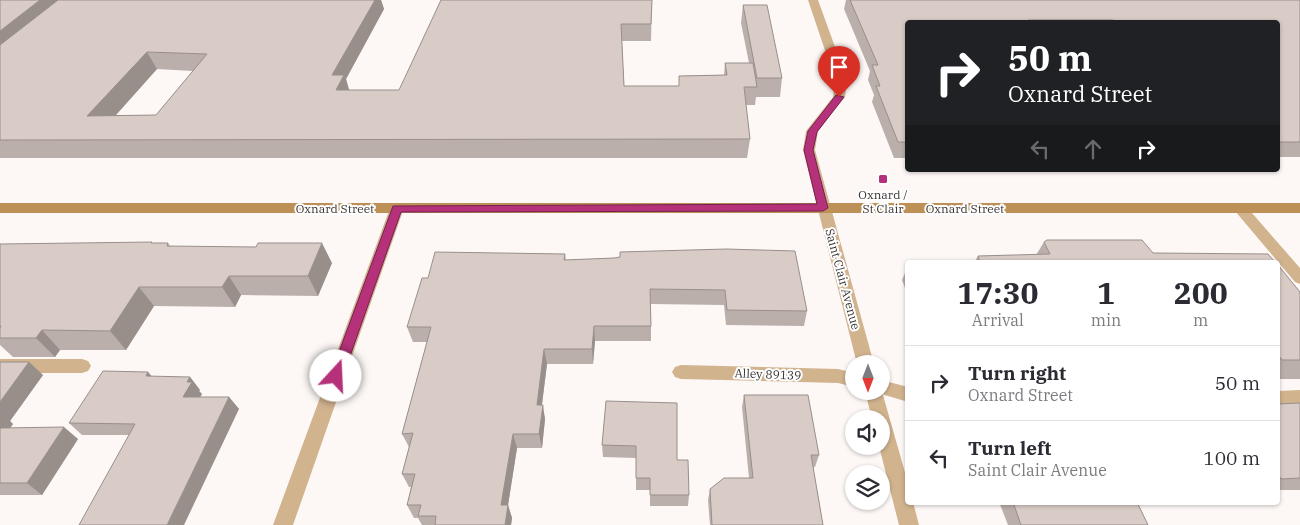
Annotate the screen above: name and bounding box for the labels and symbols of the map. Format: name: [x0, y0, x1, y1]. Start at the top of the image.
pin: [818, 46, 860, 97]
marker: Oxnard / St Clair: [877, 173, 889, 185]
place label: Oxnard / St Clair: [858, 187, 908, 216]
street label: Oxnard Street: [296, 201, 374, 216]
street label: Oxnard Street: [926, 201, 1004, 216]
street label: Saint Clair Avenue: [822, 227, 864, 331]
position arrow: [309, 349, 361, 401]
north arrow: [845, 355, 890, 400]
street label: Alley 89139: [734, 365, 802, 383]

